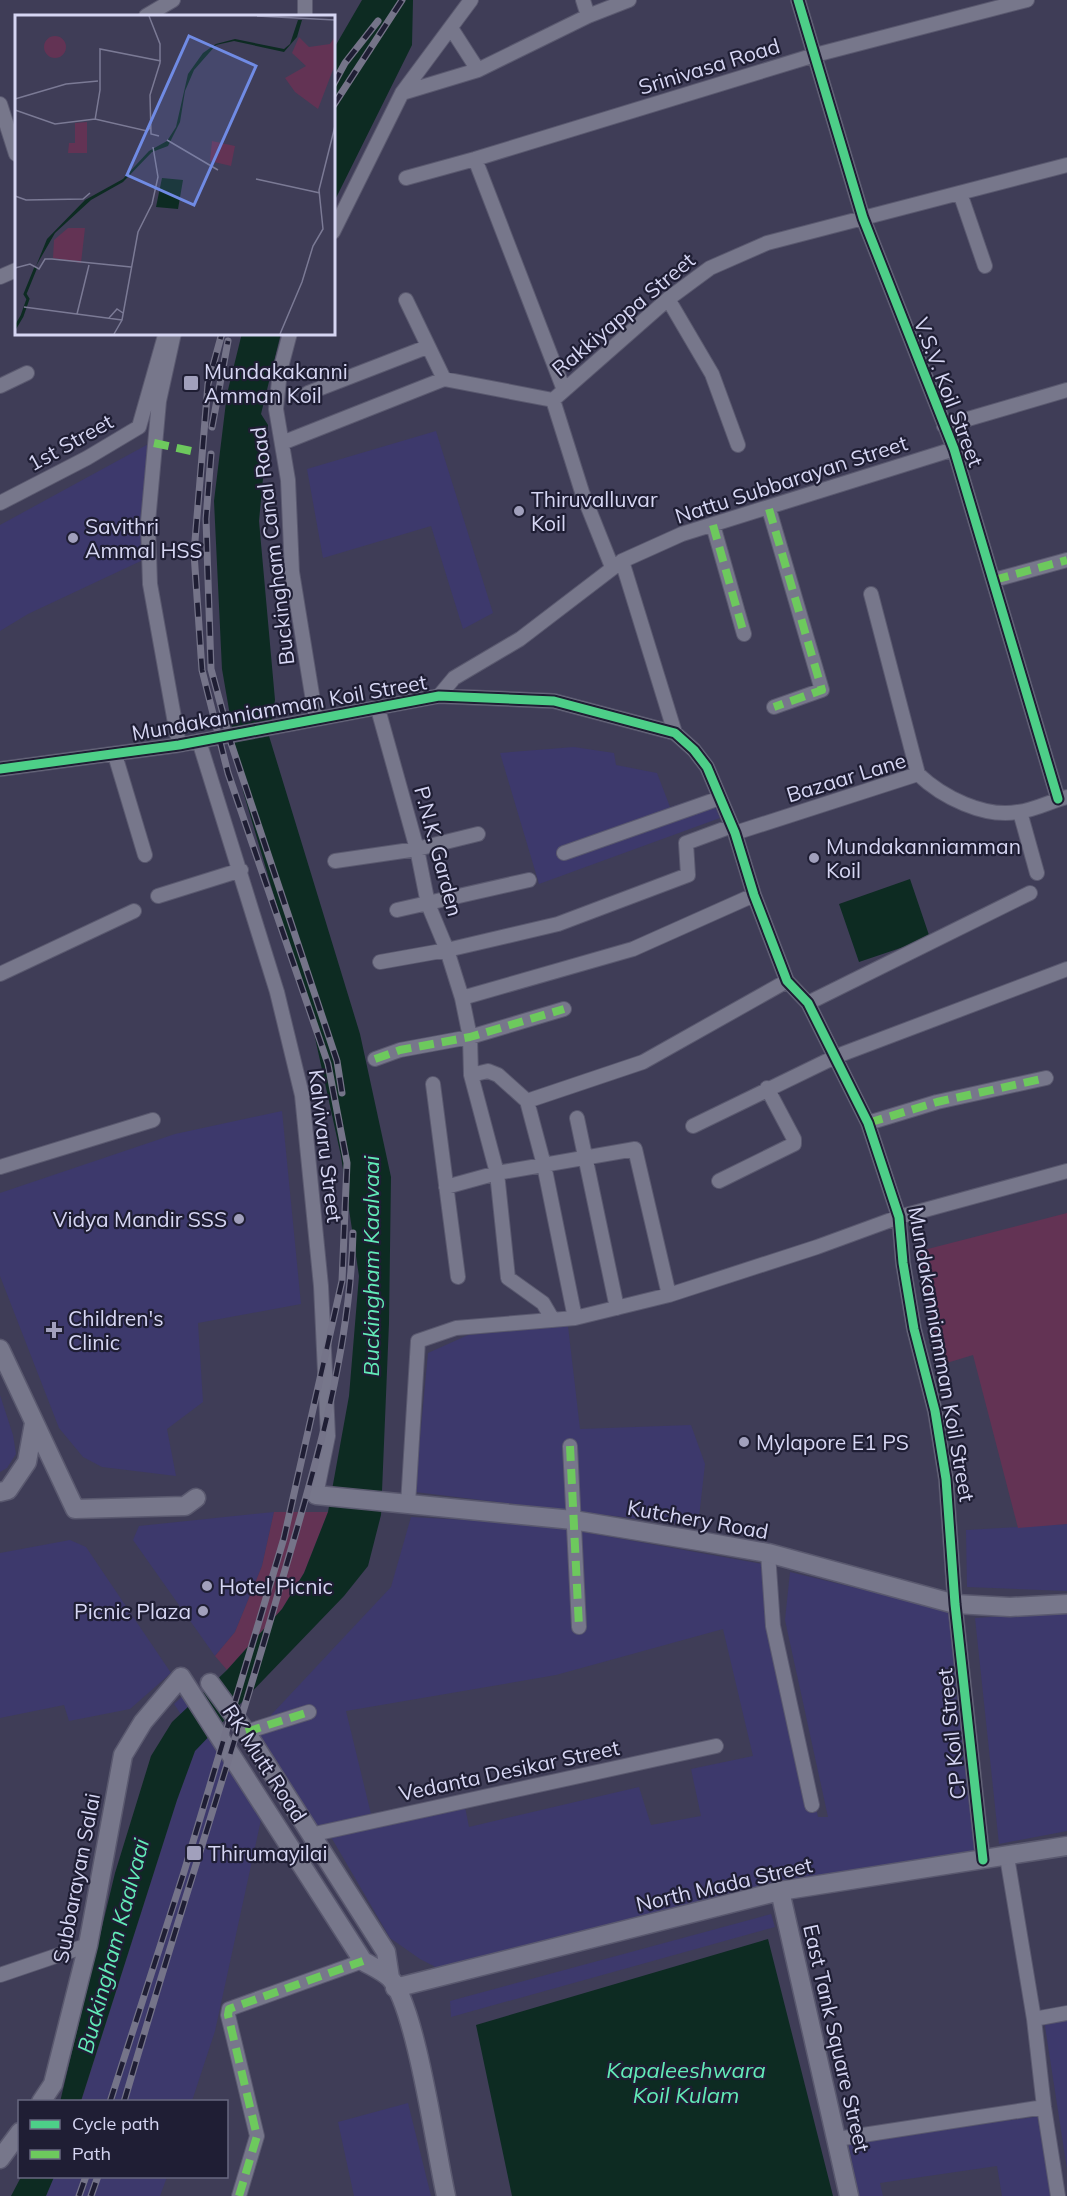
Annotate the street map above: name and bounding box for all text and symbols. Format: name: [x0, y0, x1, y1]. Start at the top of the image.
inset map: [15, 15, 334, 334]
street label: Srinivasa Road: [635, 32, 783, 100]
street label: Rakkiyappa Street: [546, 247, 700, 381]
street label: V.S.V. Koil Street: [909, 314, 989, 470]
place label: Mundakakanni Amman Koil: [204, 358, 348, 408]
marker: Mundakakanni Amman Koil: [182, 374, 200, 392]
street label: 1st Street: [23, 408, 117, 476]
street label: Buckingham Canal Road: [244, 425, 300, 667]
street label: Nattu Subbarayan Street: [672, 429, 910, 529]
place label: Thiruvalluvar Koil: [531, 486, 658, 536]
marker: Thiruvalluvar Koil: [512, 504, 526, 518]
place label: Savithri Ammal HSS: [85, 513, 203, 563]
marker: Savithri Ammal HSS: [66, 531, 80, 545]
street label: Mundakanniamman Koil Street: [129, 668, 429, 746]
street label: Bazaar Lane: [783, 746, 909, 808]
street label: P.N.K. Garden: [409, 783, 469, 919]
place label: Mundakanniamman Koil: [826, 833, 1021, 883]
marker: Mundakanniamman Koil: [807, 851, 821, 865]
street label: Kalvivaru Street: [304, 1068, 348, 1224]
water label: Buckingham Kaalvaai: [357, 1155, 385, 1377]
street label: Mundakanniamman Koil Street: [903, 1204, 981, 1504]
place label: Vidya Mandir SSS: [53, 1206, 227, 1232]
marker: Vidya Mandir SSS: [232, 1212, 246, 1226]
place label: Children's Clinic: [68, 1305, 164, 1355]
marker: Children's Clinic: [45, 1321, 63, 1339]
place label: Mylapore E1 PS: [756, 1429, 909, 1455]
marker: Mylapore E1 PS: [737, 1435, 751, 1449]
street label: Kutchery Road: [625, 1494, 771, 1544]
place label: Hotel Picnic: [219, 1573, 333, 1599]
marker: Hotel Picnic: [200, 1579, 214, 1593]
place label: Picnic Plaza: [74, 1598, 191, 1624]
marker: Picnic Plaza: [196, 1604, 210, 1618]
street label: CP Koil Street: [931, 1667, 971, 1801]
street label: RK Mutt Road: [217, 1699, 313, 1827]
street label: Vedanta Desikar Street: [396, 1734, 622, 1806]
street label: Subbarayan Salai: [47, 1791, 105, 1965]
water label: Buckingham Kaalvaai: [71, 1835, 155, 2056]
place label: Thirumayilai: [208, 1840, 327, 1866]
marker: Thirumayilai: [185, 1844, 203, 1862]
street label: North Mada Street: [633, 1851, 815, 1917]
street label: East Tank Square Street: [798, 1922, 876, 2154]
water label: Kapaleeshwara Koil Kulam: [606, 2056, 766, 2109]
legend: [18, 2100, 228, 2178]
text: Cycle path: [72, 2112, 159, 2135]
text: Path: [72, 2142, 111, 2165]

